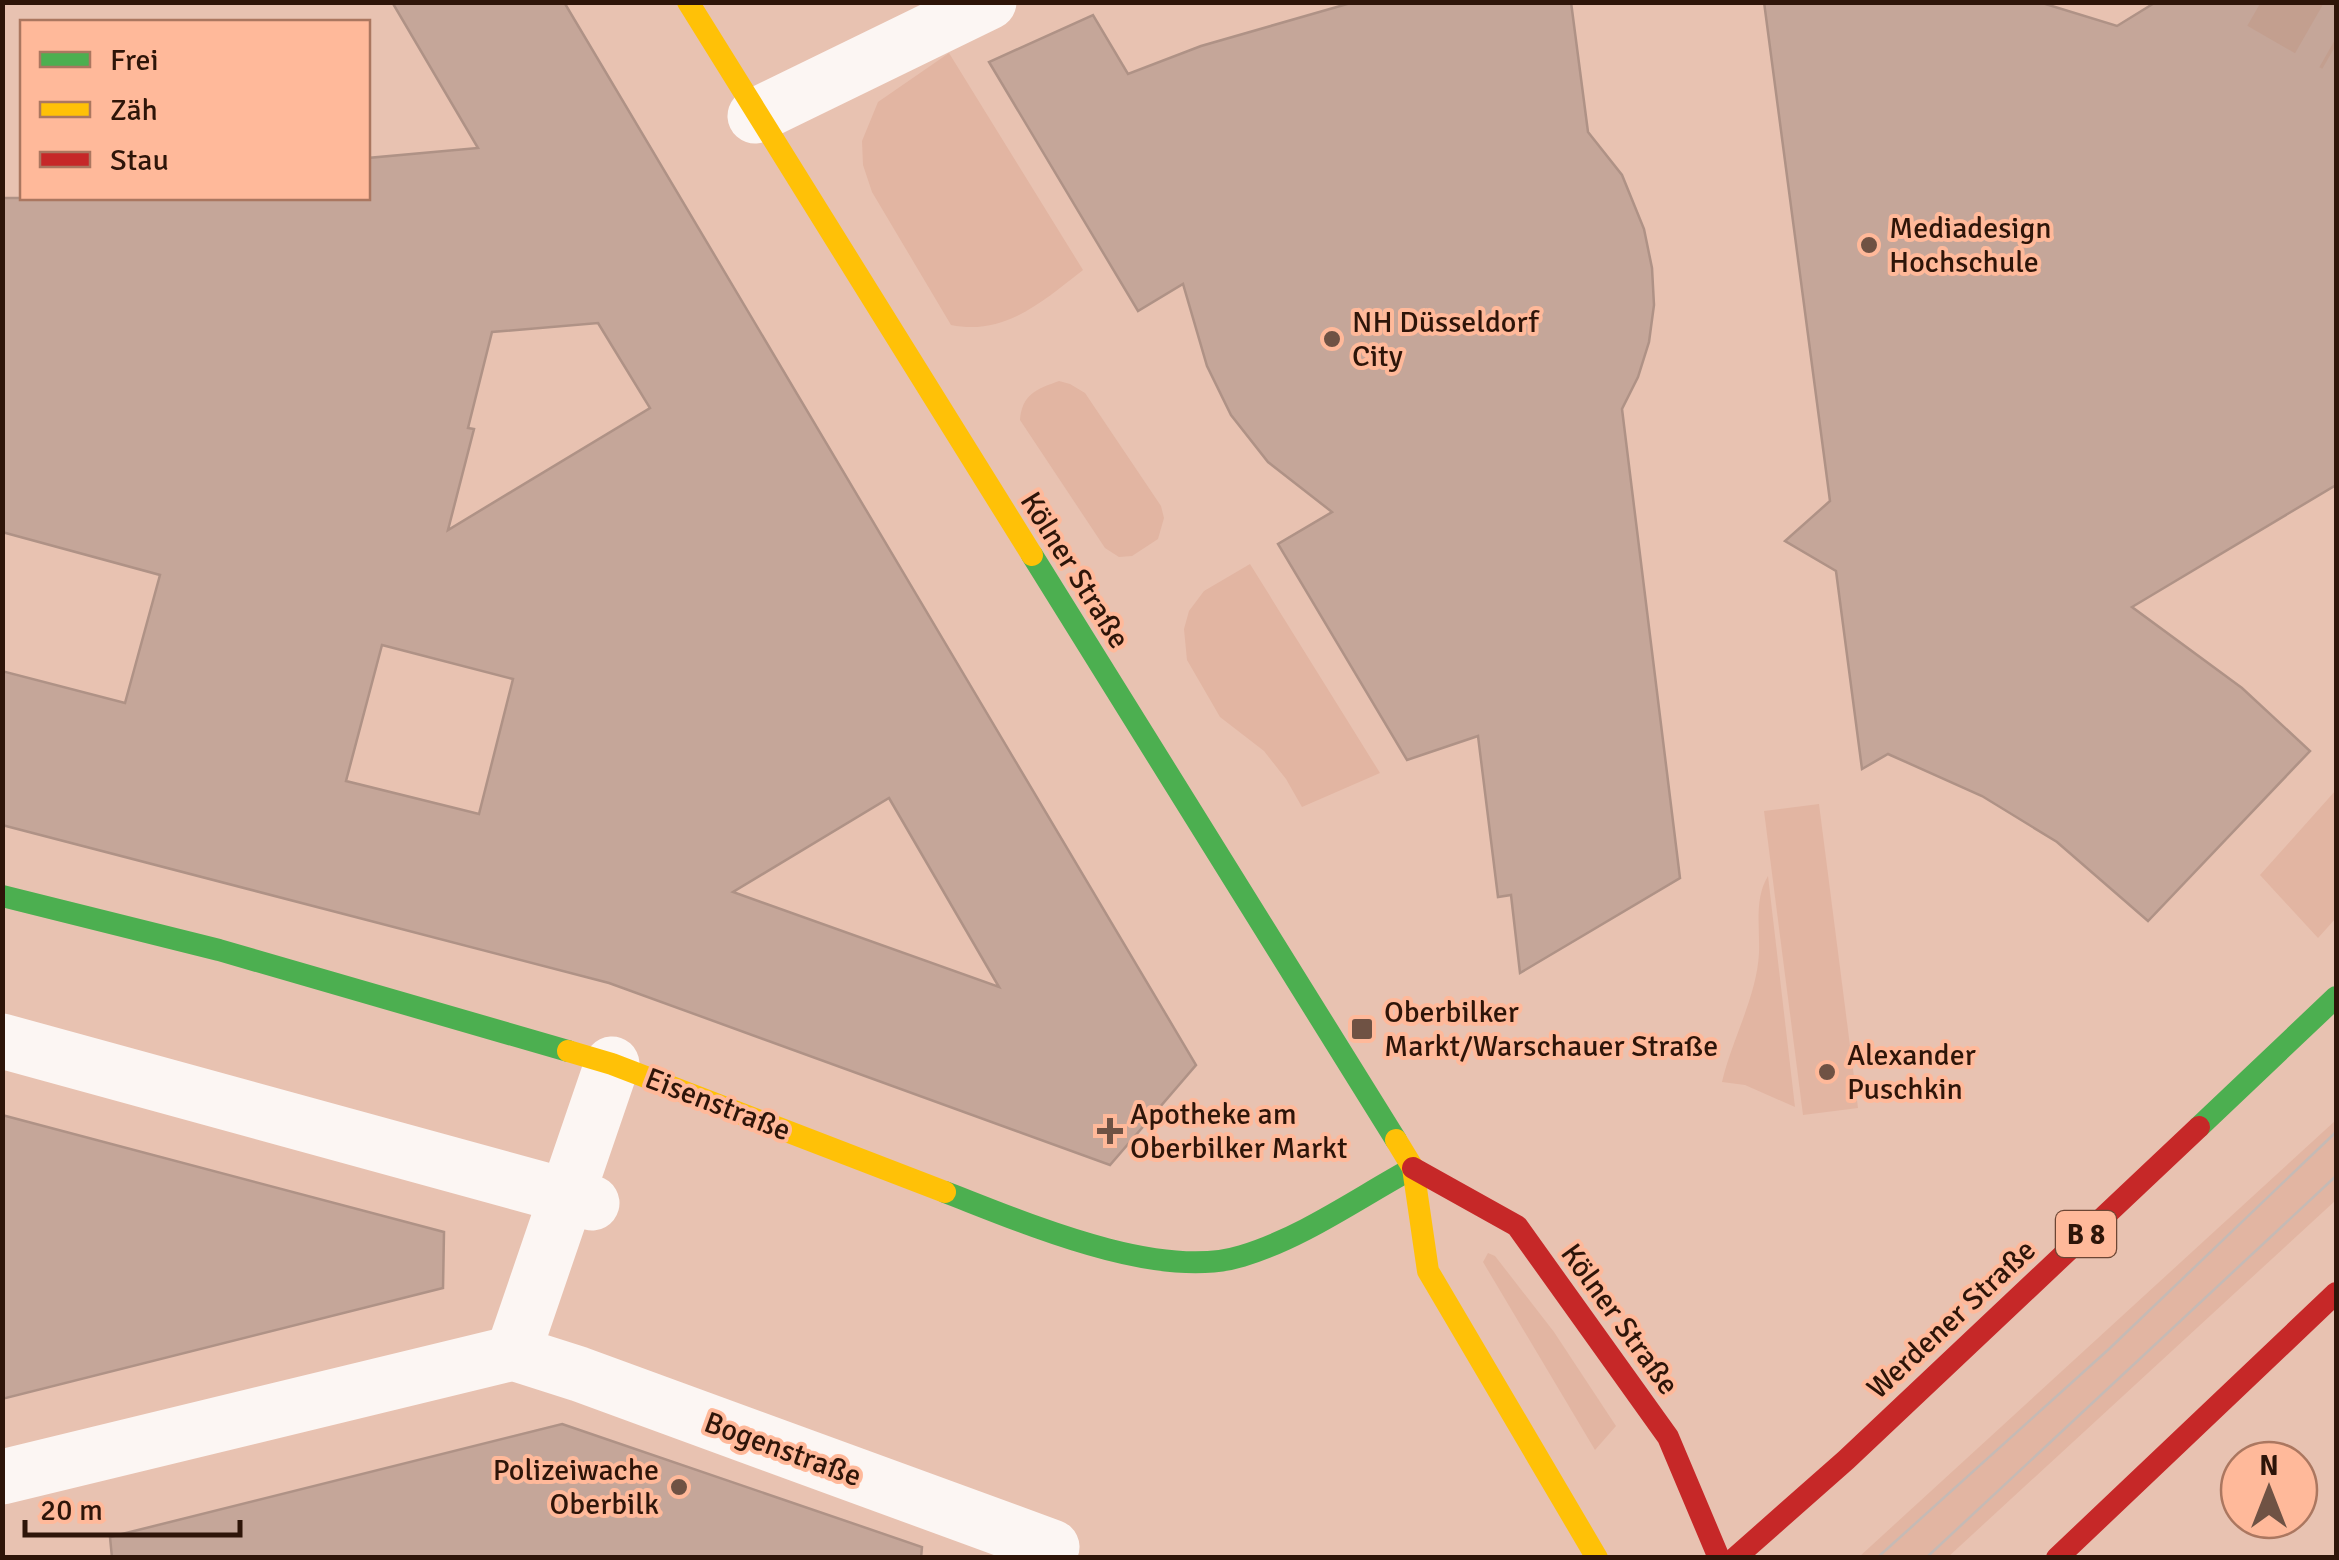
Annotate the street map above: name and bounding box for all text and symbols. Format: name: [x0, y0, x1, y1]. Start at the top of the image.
legend: [20, 20, 370, 200]
text: Frei: [110, 42, 159, 79]
text: Zäh: [110, 92, 158, 129]
text: Stau: [110, 142, 169, 179]
place label: Mediadesign Hochschule: [1889, 210, 2052, 281]
marker: Mediadesign Hochschule: [1858, 234, 1880, 256]
place label: NH Düsseldorf City: [1352, 304, 1540, 375]
marker: NH Düsseldorf City: [1321, 328, 1343, 350]
street label: Kölner Straße: [1012, 485, 1137, 655]
place label: Oberbilker Markt/Warschauer Straße: [1384, 994, 1718, 1065]
marker: Oberbilker Markt/Warschauer Straße: [1349, 1016, 1375, 1042]
place label: Alexander Puschkin: [1847, 1037, 1976, 1108]
street label: Eisenstraße: [640, 1060, 796, 1149]
marker: Alexander Puschkin: [1816, 1061, 1838, 1083]
place label: Apotheke am Oberbilker Markt: [1130, 1096, 1348, 1167]
marker: Apotheke am Oberbilker Markt: [1099, 1120, 1121, 1142]
road number: B 8: [2056, 1211, 2116, 1257]
street label: Werdener Straße: [1859, 1232, 2043, 1407]
street label: Kölner Straße: [1552, 1236, 1687, 1402]
street label: Bogenstraße: [699, 1404, 866, 1495]
north arrow: [2219, 1440, 2319, 1540]
text: N: [2259, 1449, 2279, 1483]
place label: Polizeiwache Oberbilk: [493, 1452, 659, 1523]
scale bar: [25, 1475, 240, 1537]
marker: Polizeiwache Oberbilk: [668, 1476, 690, 1498]
text: 20 m: [40, 1492, 103, 1529]

